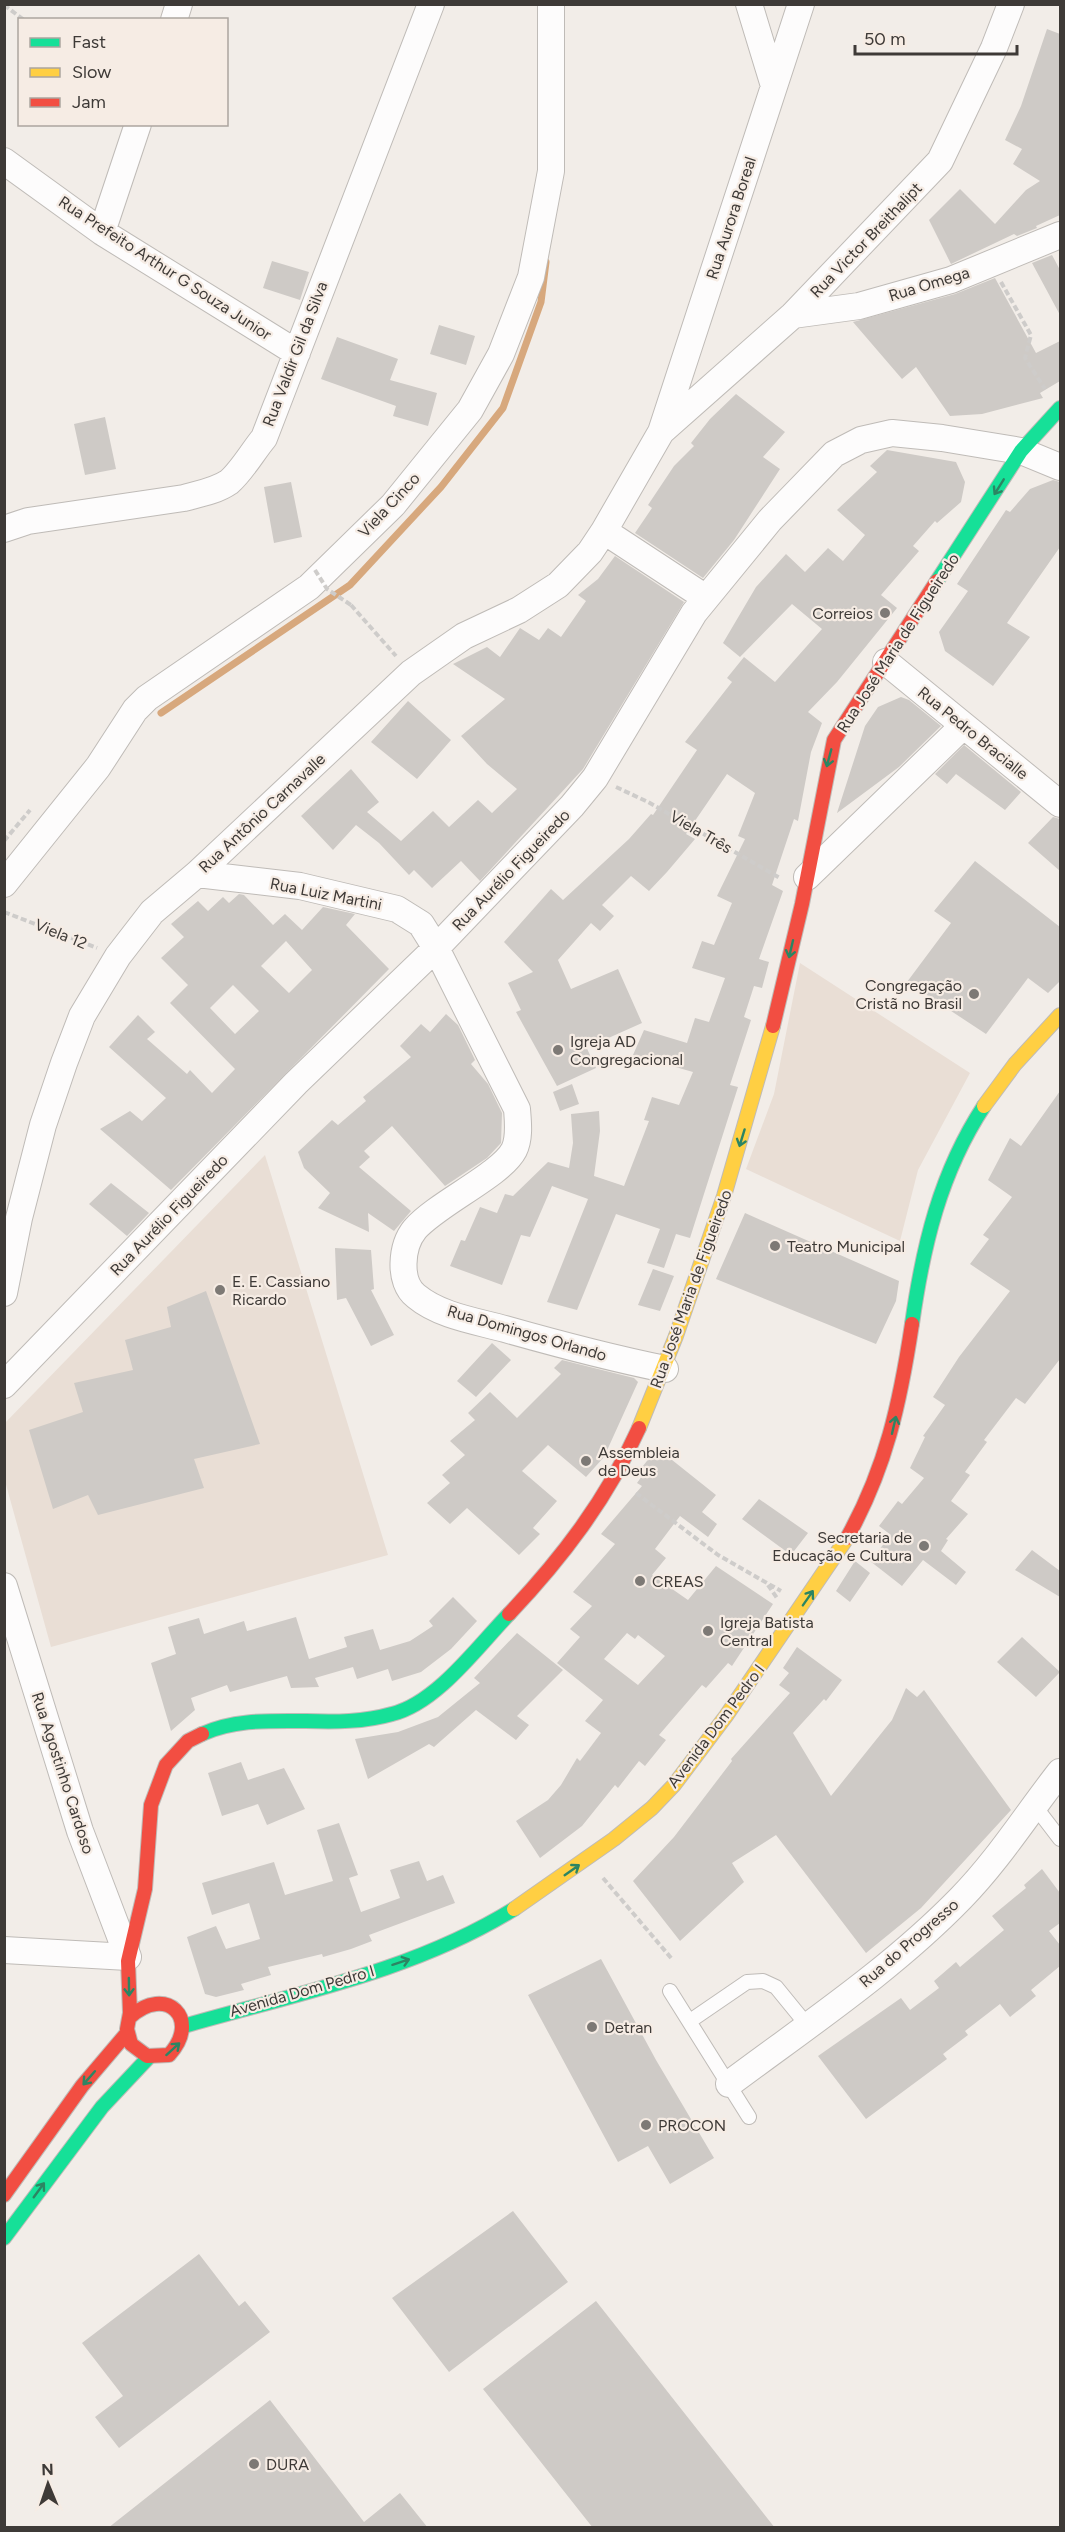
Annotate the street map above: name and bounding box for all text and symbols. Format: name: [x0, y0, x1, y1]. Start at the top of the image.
legend: [18, 18, 228, 126]
scale bar: [855, 18, 1017, 56]
text: 50 m: [864, 28, 906, 50]
text: Fast: [72, 31, 106, 53]
text: Slow: [72, 61, 111, 83]
text: Jam: [72, 91, 106, 113]
street label: Rua Aurora Boreal: [702, 154, 760, 282]
street label: Rua Victor Breithalipt: [806, 178, 926, 302]
street label: Rua Prefeito Arthur G Souza Junior: [55, 192, 276, 344]
street label: Rua Omega: [886, 263, 972, 305]
street label: Rua Valdir Gil da Silva: [259, 279, 331, 429]
street label: Viela Cinco: [354, 469, 424, 541]
one-way arrow: [992, 478, 1004, 495]
street label: Rua José Maria de Figueiredo: [833, 550, 963, 736]
place label: Correios: [812, 604, 873, 623]
marker: Correios: [878, 606, 892, 620]
street label: Rua Pedro Bracialle: [914, 683, 1032, 784]
street label: Rua Antônio Carnavalle: [195, 749, 329, 877]
one-way arrow: [823, 749, 835, 768]
street label: Rua Aurélio Figueiredo: [448, 805, 574, 935]
street label: Viela Três: [666, 807, 736, 857]
street label: Rua Luiz Martini: [269, 874, 383, 914]
street label: Viela 12: [32, 915, 90, 953]
one-way arrow: [785, 939, 796, 959]
place label: Congregação Cristã no Brasil: [856, 976, 962, 1013]
marker: Congregação Cristã no Brasil: [967, 987, 981, 1001]
place label: Igreja AD Congregacional: [570, 1032, 683, 1069]
marker: Igreja AD Congregacional: [551, 1043, 565, 1057]
one-way arrow: [736, 1128, 747, 1147]
street label: Rua Aurélio Figueiredo: [106, 1150, 232, 1280]
street label: Rua José Maria de Figueiredo: [646, 1187, 736, 1391]
place label: Teatro Municipal: [787, 1237, 905, 1256]
marker: Teatro Municipal: [768, 1239, 782, 1253]
place label: E. E. Cassiano Ricardo: [232, 1272, 330, 1309]
marker: E. E. Cassiano Ricardo: [213, 1283, 227, 1297]
street label: Rua Domingos Orlando: [445, 1301, 609, 1365]
one-way arrow: [888, 1415, 900, 1434]
place label: Assembleia de Deus: [598, 1443, 680, 1480]
marker: Assembleia de Deus: [579, 1454, 593, 1468]
place label: Secretaria de Educação e Cultura: [772, 1528, 912, 1565]
marker: Secretaria de Educação e Cultura: [917, 1539, 931, 1553]
place label: CREAS: [652, 1572, 704, 1591]
marker: CREAS: [633, 1574, 647, 1588]
one-way arrow: [802, 1590, 815, 1606]
place label: Igreja Batista Central: [720, 1613, 814, 1650]
marker: Igreja Batista Central: [701, 1624, 715, 1638]
street label: Avenida Dom Pedro I: [663, 1661, 769, 1791]
street label: Rua Agostinho Cardoso: [28, 1690, 98, 1856]
one-way arrow: [564, 1864, 580, 1876]
street label: Rua do Progresso: [855, 1895, 963, 1991]
one-way arrow: [391, 1955, 410, 1966]
street label: Avenida Dom Pedro I: [227, 1961, 377, 2021]
one-way arrow: [123, 1977, 135, 1997]
place label: Detran: [604, 2018, 652, 2037]
marker: Detran: [585, 2020, 599, 2034]
one-way arrow: [166, 2042, 181, 2056]
one-way arrow: [82, 2070, 96, 2085]
place label: PROCON: [658, 2116, 726, 2135]
marker: PROCON: [639, 2118, 653, 2132]
one-way arrow: [33, 2183, 45, 2199]
north arrow: [18, 2454, 78, 2514]
place label: DURA: [266, 2455, 309, 2474]
marker: DURA: [247, 2457, 261, 2471]
text: N: [41, 2460, 54, 2479]

